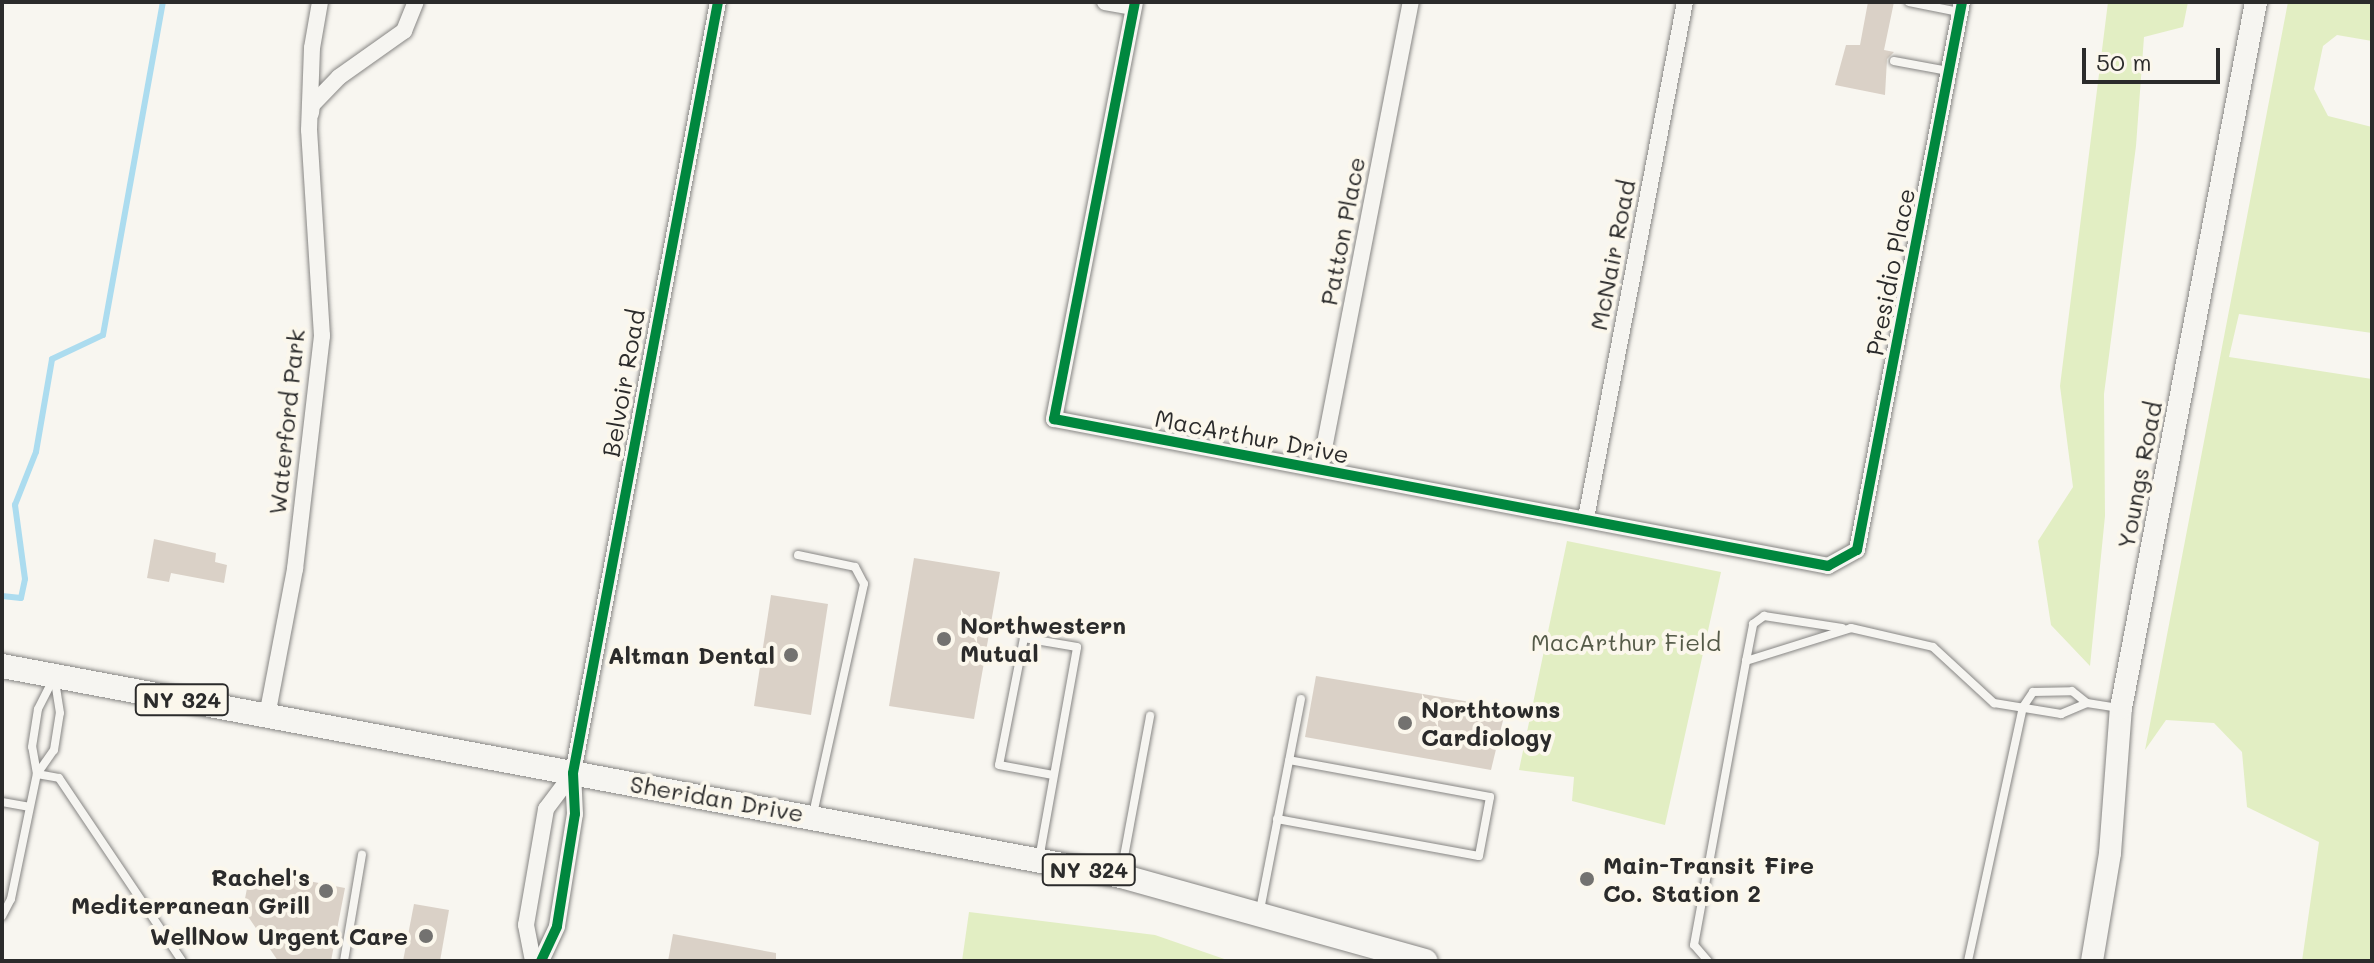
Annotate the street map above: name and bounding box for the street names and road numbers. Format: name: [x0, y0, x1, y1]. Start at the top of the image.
street label: Patton Place: [1314, 154, 1370, 308]
street label: McNair Road: [1583, 177, 1641, 333]
street label: Presidio Place: [1860, 186, 1920, 358]
street label: Belvoir Road: [596, 307, 650, 459]
street label: Waterford Park: [262, 328, 310, 516]
street label: Youngs Road: [2111, 399, 2167, 551]
street label: MacArthur Drive: [1152, 403, 1352, 469]
road number: NY 324: [134, 682, 230, 718]
street label: Sheridan Drive: [628, 769, 806, 827]
road number: NY 324: [1041, 852, 1137, 888]

